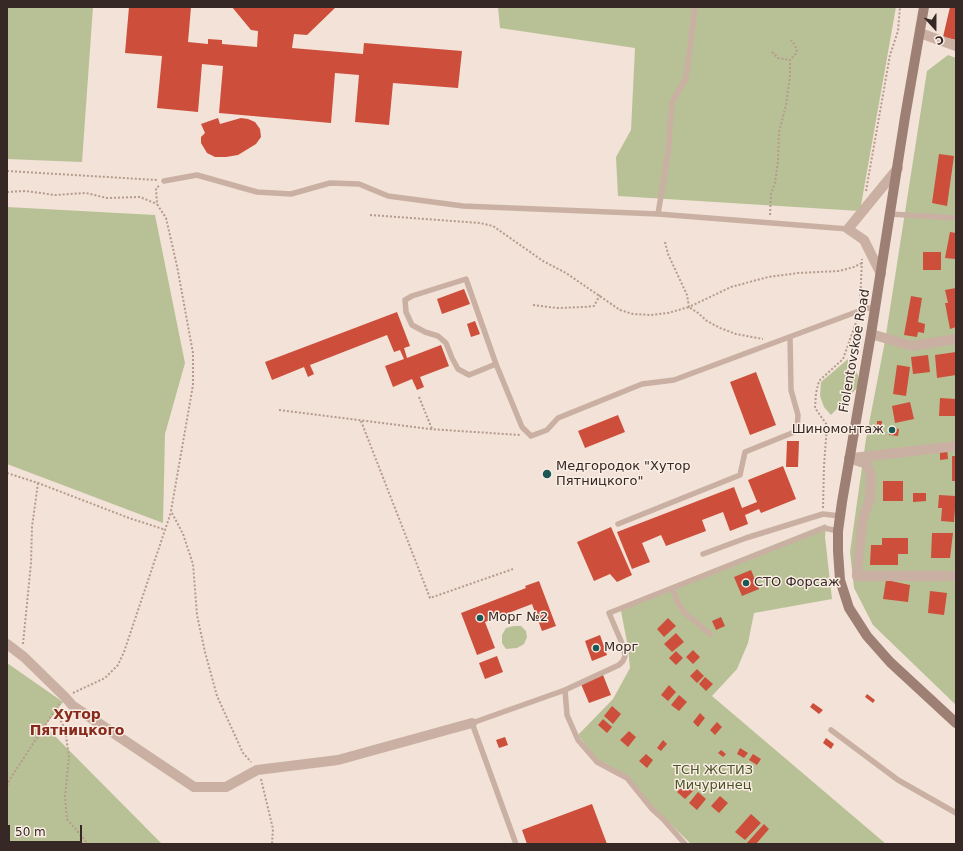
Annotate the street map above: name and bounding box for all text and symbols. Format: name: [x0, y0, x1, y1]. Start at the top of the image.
north arrow: [915, 8, 955, 48]
text: С: [933, 32, 946, 47]
street label: Fiolentovskoe Road: [836, 288, 874, 414]
place label: Шиномонтаж: [792, 422, 884, 438]
marker: Шиномонтаж: [887, 425, 897, 435]
place label: Медгородок "Хутор Пятницкого": [556, 459, 690, 490]
marker: Медгородок "Хутор Пятницкого": [541, 468, 553, 480]
place label: СТО Форсаж: [754, 575, 840, 591]
marker: СТО Форсаж: [741, 578, 751, 588]
place label: Морг №2: [488, 610, 548, 626]
marker: Морг №2: [475, 613, 485, 623]
place label: Морг: [604, 640, 638, 656]
marker: Морг: [591, 643, 601, 653]
district label: Хутор Пятницкого: [30, 707, 124, 740]
park label: ТСН ЖСТИЗ Мичуринец: [673, 763, 753, 794]
scale bar: [10, 817, 84, 843]
text: 50 m: [15, 825, 46, 839]

